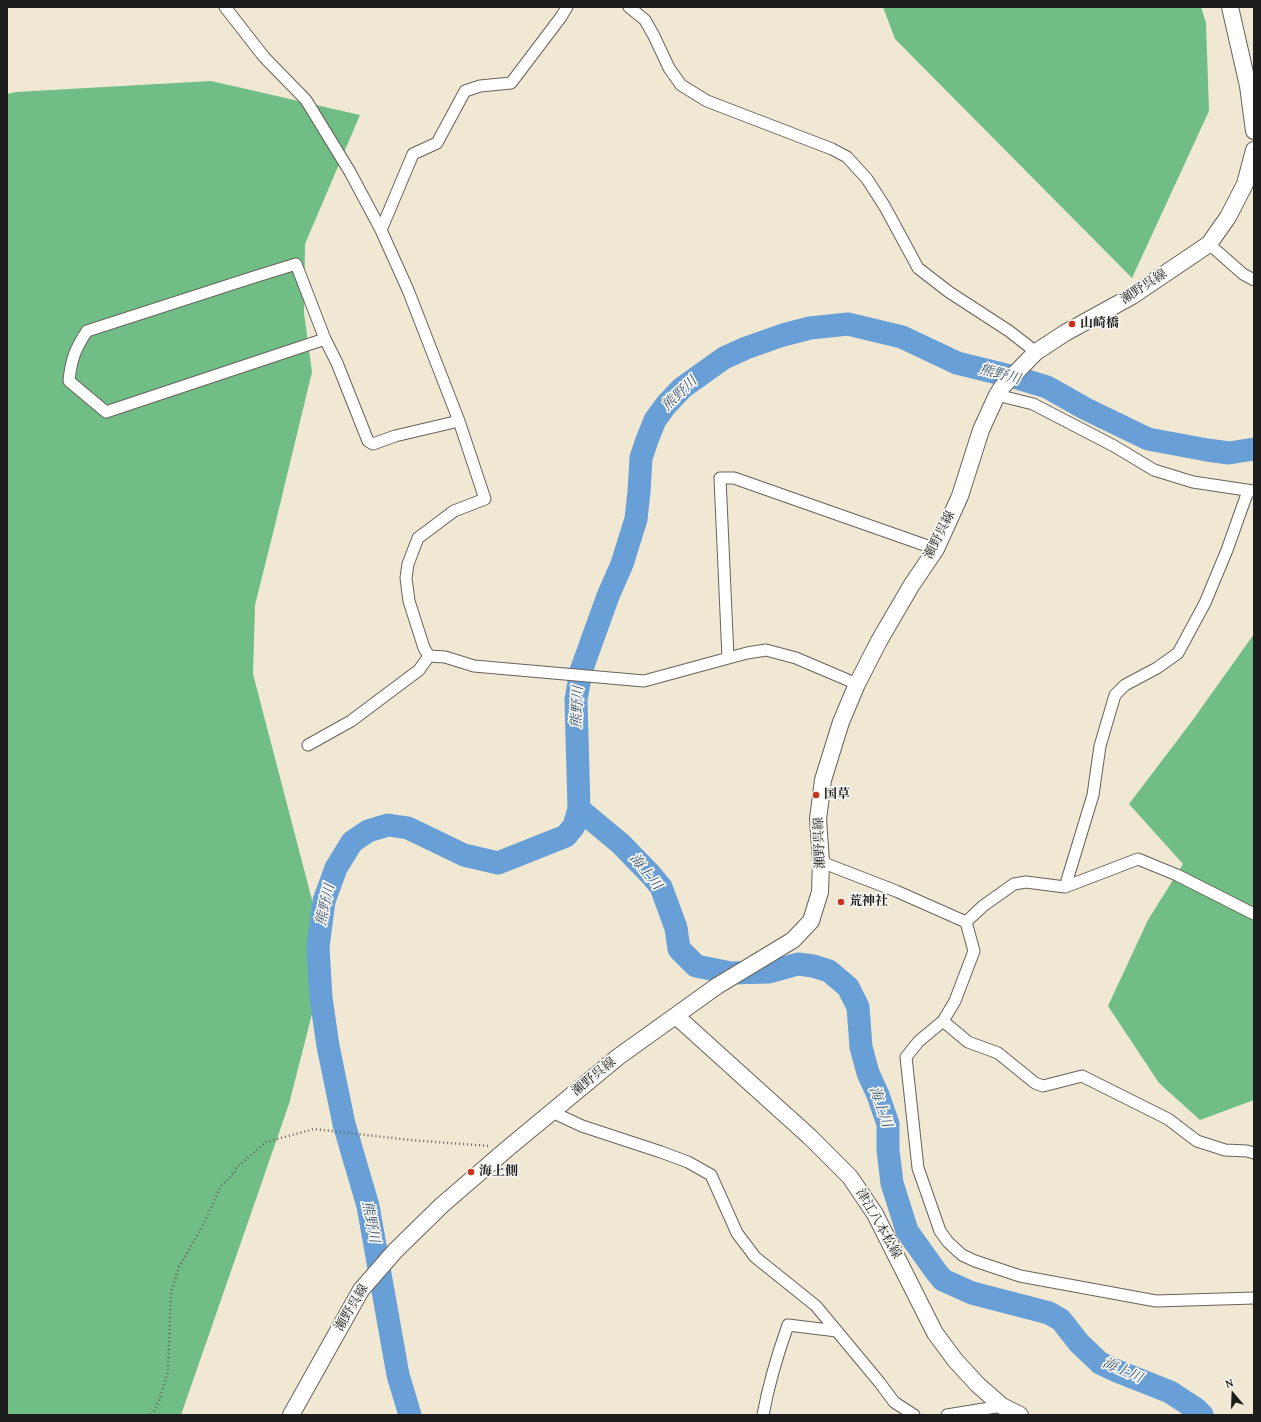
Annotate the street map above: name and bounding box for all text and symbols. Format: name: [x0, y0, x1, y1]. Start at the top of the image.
street label: 瀬野呉線: [1118, 266, 1170, 308]
place label: 山崎橋: [1080, 316, 1119, 332]
marker: 山崎橋: [1067, 319, 1077, 329]
water label: 熊野川: [978, 361, 1022, 389]
water label: 熊野川: [659, 373, 701, 415]
street label: 瀬野呉線: [921, 508, 959, 562]
water label: 熊野川: [569, 686, 587, 728]
place label: 国草: [824, 787, 850, 803]
marker: 国草: [811, 790, 821, 800]
street label: 瀬野呉線: [811, 817, 829, 869]
water label: 海上川: [625, 850, 665, 894]
water label: 熊野川: [313, 883, 339, 927]
place label: 荒神社: [849, 894, 888, 910]
marker: 荒神社: [836, 897, 846, 907]
street label: 瀬野呉線: [569, 1055, 619, 1099]
water label: 海上川: [865, 1084, 895, 1130]
place label: 海上側: [479, 1164, 518, 1180]
marker: 海上側: [466, 1167, 476, 1177]
street label: 津江八本松線: [852, 1186, 904, 1262]
water label: 熊野川: [358, 1200, 382, 1244]
street label: 瀬野呉線: [332, 1282, 372, 1334]
water label: 海上川: [1099, 1355, 1145, 1387]
north arrow: [1213, 1374, 1253, 1414]
text: N: [1223, 1374, 1235, 1391]

